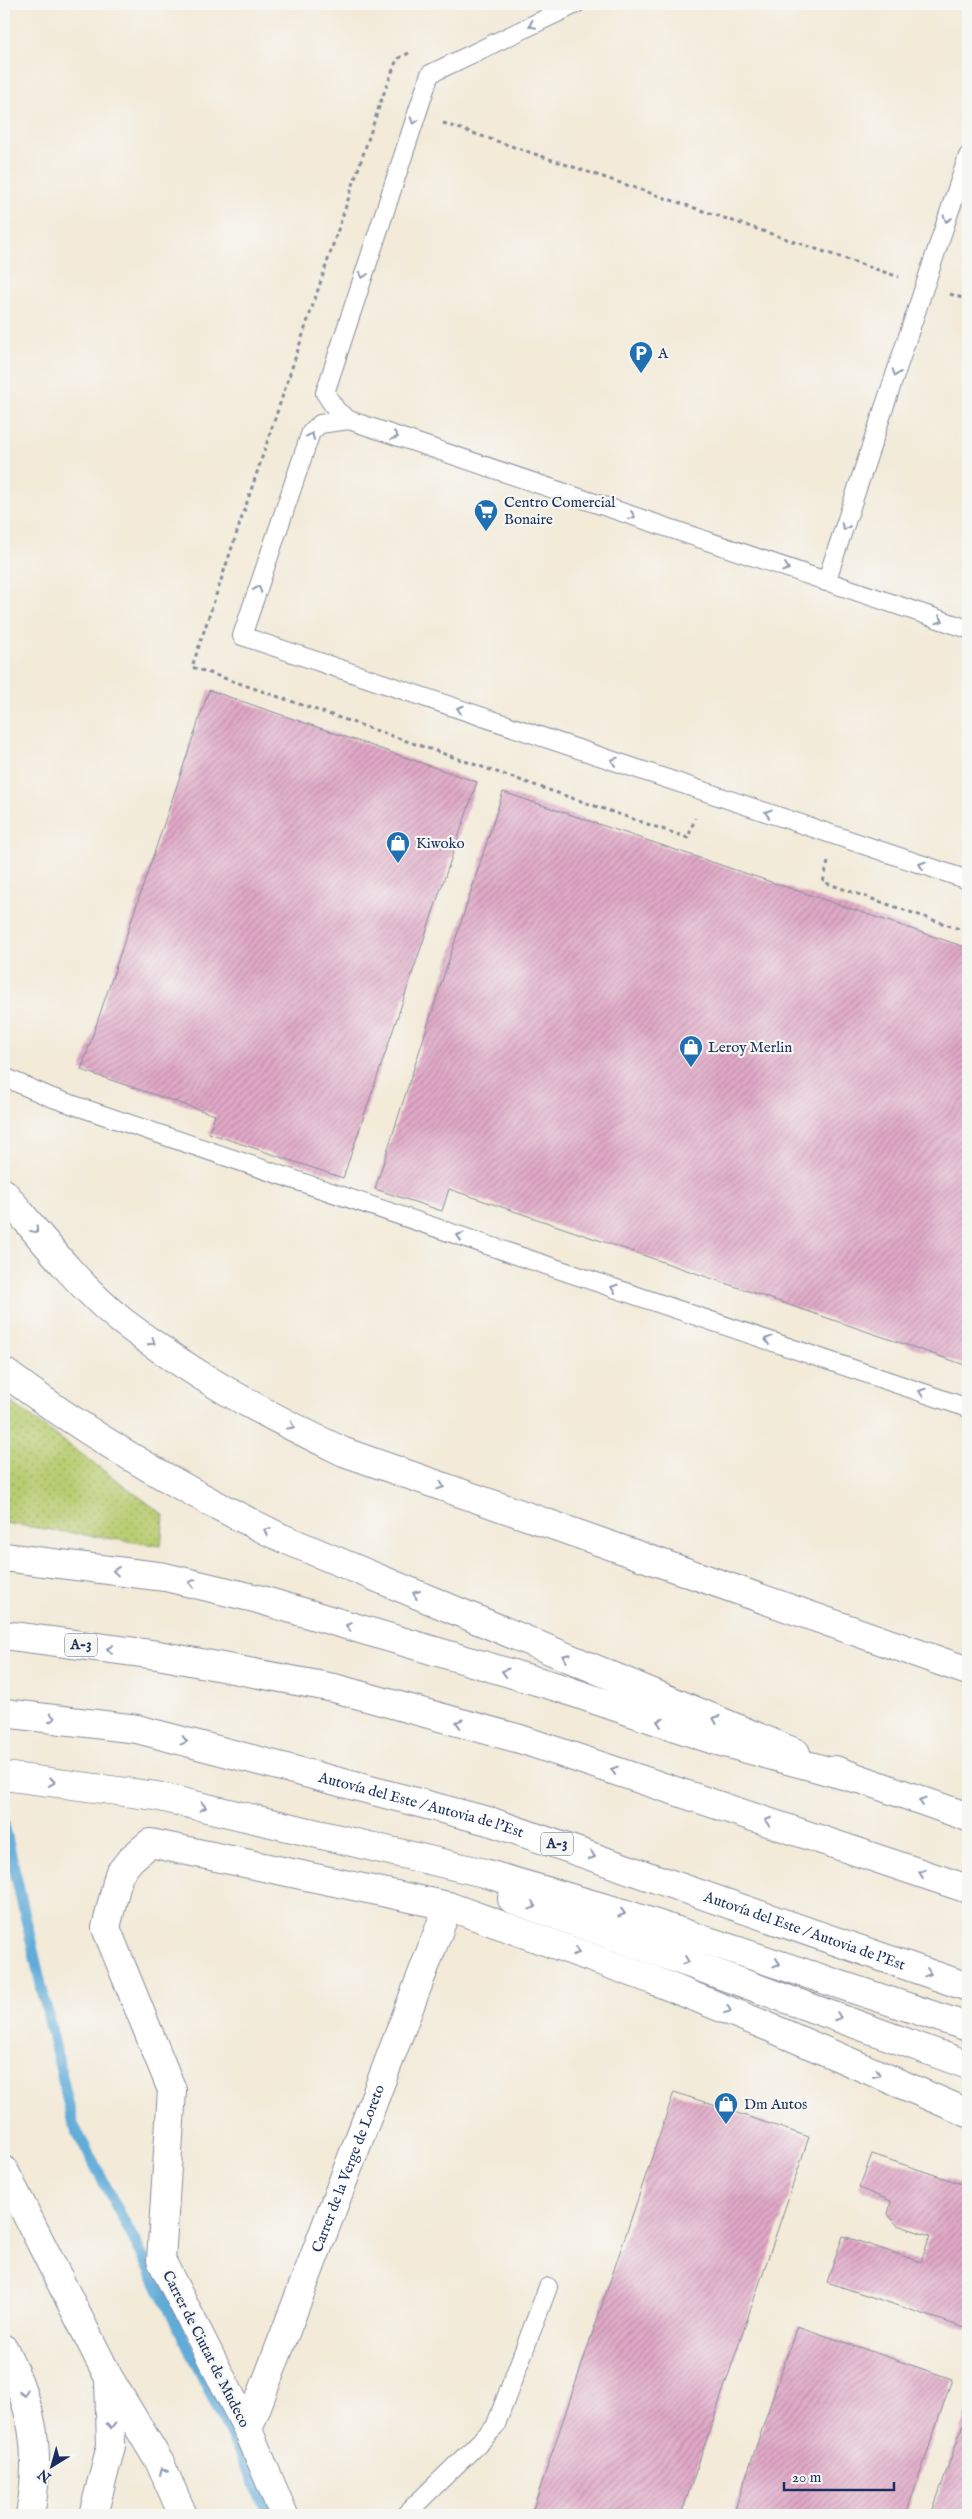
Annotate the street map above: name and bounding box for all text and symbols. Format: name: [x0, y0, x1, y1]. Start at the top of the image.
one-way arrow: [528, 19, 537, 29]
one-way arrow: [410, 116, 420, 124]
one-way arrow: [943, 214, 953, 223]
one-way arrow: [359, 270, 369, 279]
parking icon: A: [628, 340, 654, 374]
place label: A: [657, 344, 669, 363]
one-way arrow: [892, 368, 902, 377]
one-way arrow: [390, 430, 399, 440]
one-way arrow: [304, 432, 315, 441]
place label: Centro Comercial Bonaire: [504, 493, 616, 529]
supermarket icon: Centro Comercial Bonaire: [473, 498, 499, 532]
one-way arrow: [627, 510, 636, 520]
one-way arrow: [840, 522, 850, 531]
one-way arrow: [781, 562, 790, 572]
one-way arrow: [252, 586, 262, 594]
one-way arrow: [935, 614, 944, 624]
one-way arrow: [456, 705, 465, 715]
one-way arrow: [610, 757, 619, 767]
one-way arrow: [764, 809, 773, 819]
shop icon: Kiwoko: [385, 830, 411, 864]
place label: Kiwoko: [416, 834, 465, 853]
one-way arrow: [918, 861, 927, 871]
shop icon: Leroy Merlin: [678, 1034, 704, 1068]
place label: Leroy Merlin: [708, 1038, 792, 1057]
one-way arrow: [29, 1224, 37, 1233]
one-way arrow: [457, 1232, 465, 1242]
one-way arrow: [611, 1284, 619, 1294]
one-way arrow: [146, 1336, 156, 1345]
one-way arrow: [764, 1336, 773, 1346]
one-way arrow: [918, 1388, 927, 1398]
one-way arrow: [285, 1420, 294, 1430]
one-way arrow: [437, 1480, 445, 1490]
one-way arrow: [263, 1527, 272, 1537]
one-way arrow: [112, 1566, 120, 1577]
one-way arrow: [188, 1578, 197, 1589]
one-way arrow: [412, 1590, 421, 1600]
one-way arrow: [346, 1621, 354, 1631]
road number: A-3: [65, 1634, 97, 1656]
one-way arrow: [105, 1644, 113, 1655]
one-way arrow: [562, 1652, 571, 1663]
one-way arrow: [501, 1667, 510, 1677]
one-way arrow: [48, 1712, 56, 1723]
one-way arrow: [712, 1715, 721, 1726]
one-way arrow: [455, 1718, 463, 1728]
one-way arrow: [656, 1718, 664, 1728]
one-way arrow: [179, 1735, 188, 1746]
one-way arrow: [610, 1766, 619, 1776]
street label: Autovía del Este / Autovia de l'Est: [316, 1767, 526, 1842]
one-way arrow: [48, 1776, 56, 1787]
one-way arrow: [918, 1797, 927, 1807]
one-way arrow: [199, 1801, 208, 1812]
one-way arrow: [764, 1817, 773, 1827]
road number: A-3: [541, 1832, 573, 1856]
one-way arrow: [588, 1851, 596, 1861]
one-way arrow: [918, 1869, 927, 1879]
street label: Autovía del Este / Autovia de l'Est: [701, 1886, 908, 1974]
one-way arrow: [528, 1900, 536, 1910]
one-way arrow: [617, 1908, 626, 1918]
one-way arrow: [571, 1946, 580, 1956]
one-way arrow: [681, 1955, 689, 1965]
one-way arrow: [772, 1957, 780, 1967]
one-way arrow: [923, 1967, 932, 1977]
one-way arrow: [723, 2004, 732, 2014]
one-way arrow: [833, 2011, 842, 2021]
one-way arrow: [872, 2067, 881, 2078]
street label: Carrer de la Verge de Loreto: [307, 2082, 389, 2255]
shop icon: Dm Autos: [713, 2091, 739, 2125]
place label: Dm Autos: [744, 2095, 807, 2114]
street label: Carrer de Ciutat de Mudeco: [158, 2267, 254, 2431]
one-way arrow: [18, 2389, 28, 2397]
one-way arrow: [105, 2423, 116, 2431]
north arrow: [28, 2442, 78, 2492]
scale bar: [784, 2459, 894, 2491]
text: N: [35, 2465, 56, 2487]
one-way arrow: [159, 2467, 169, 2476]
text: 20 m: [792, 2468, 822, 2487]

